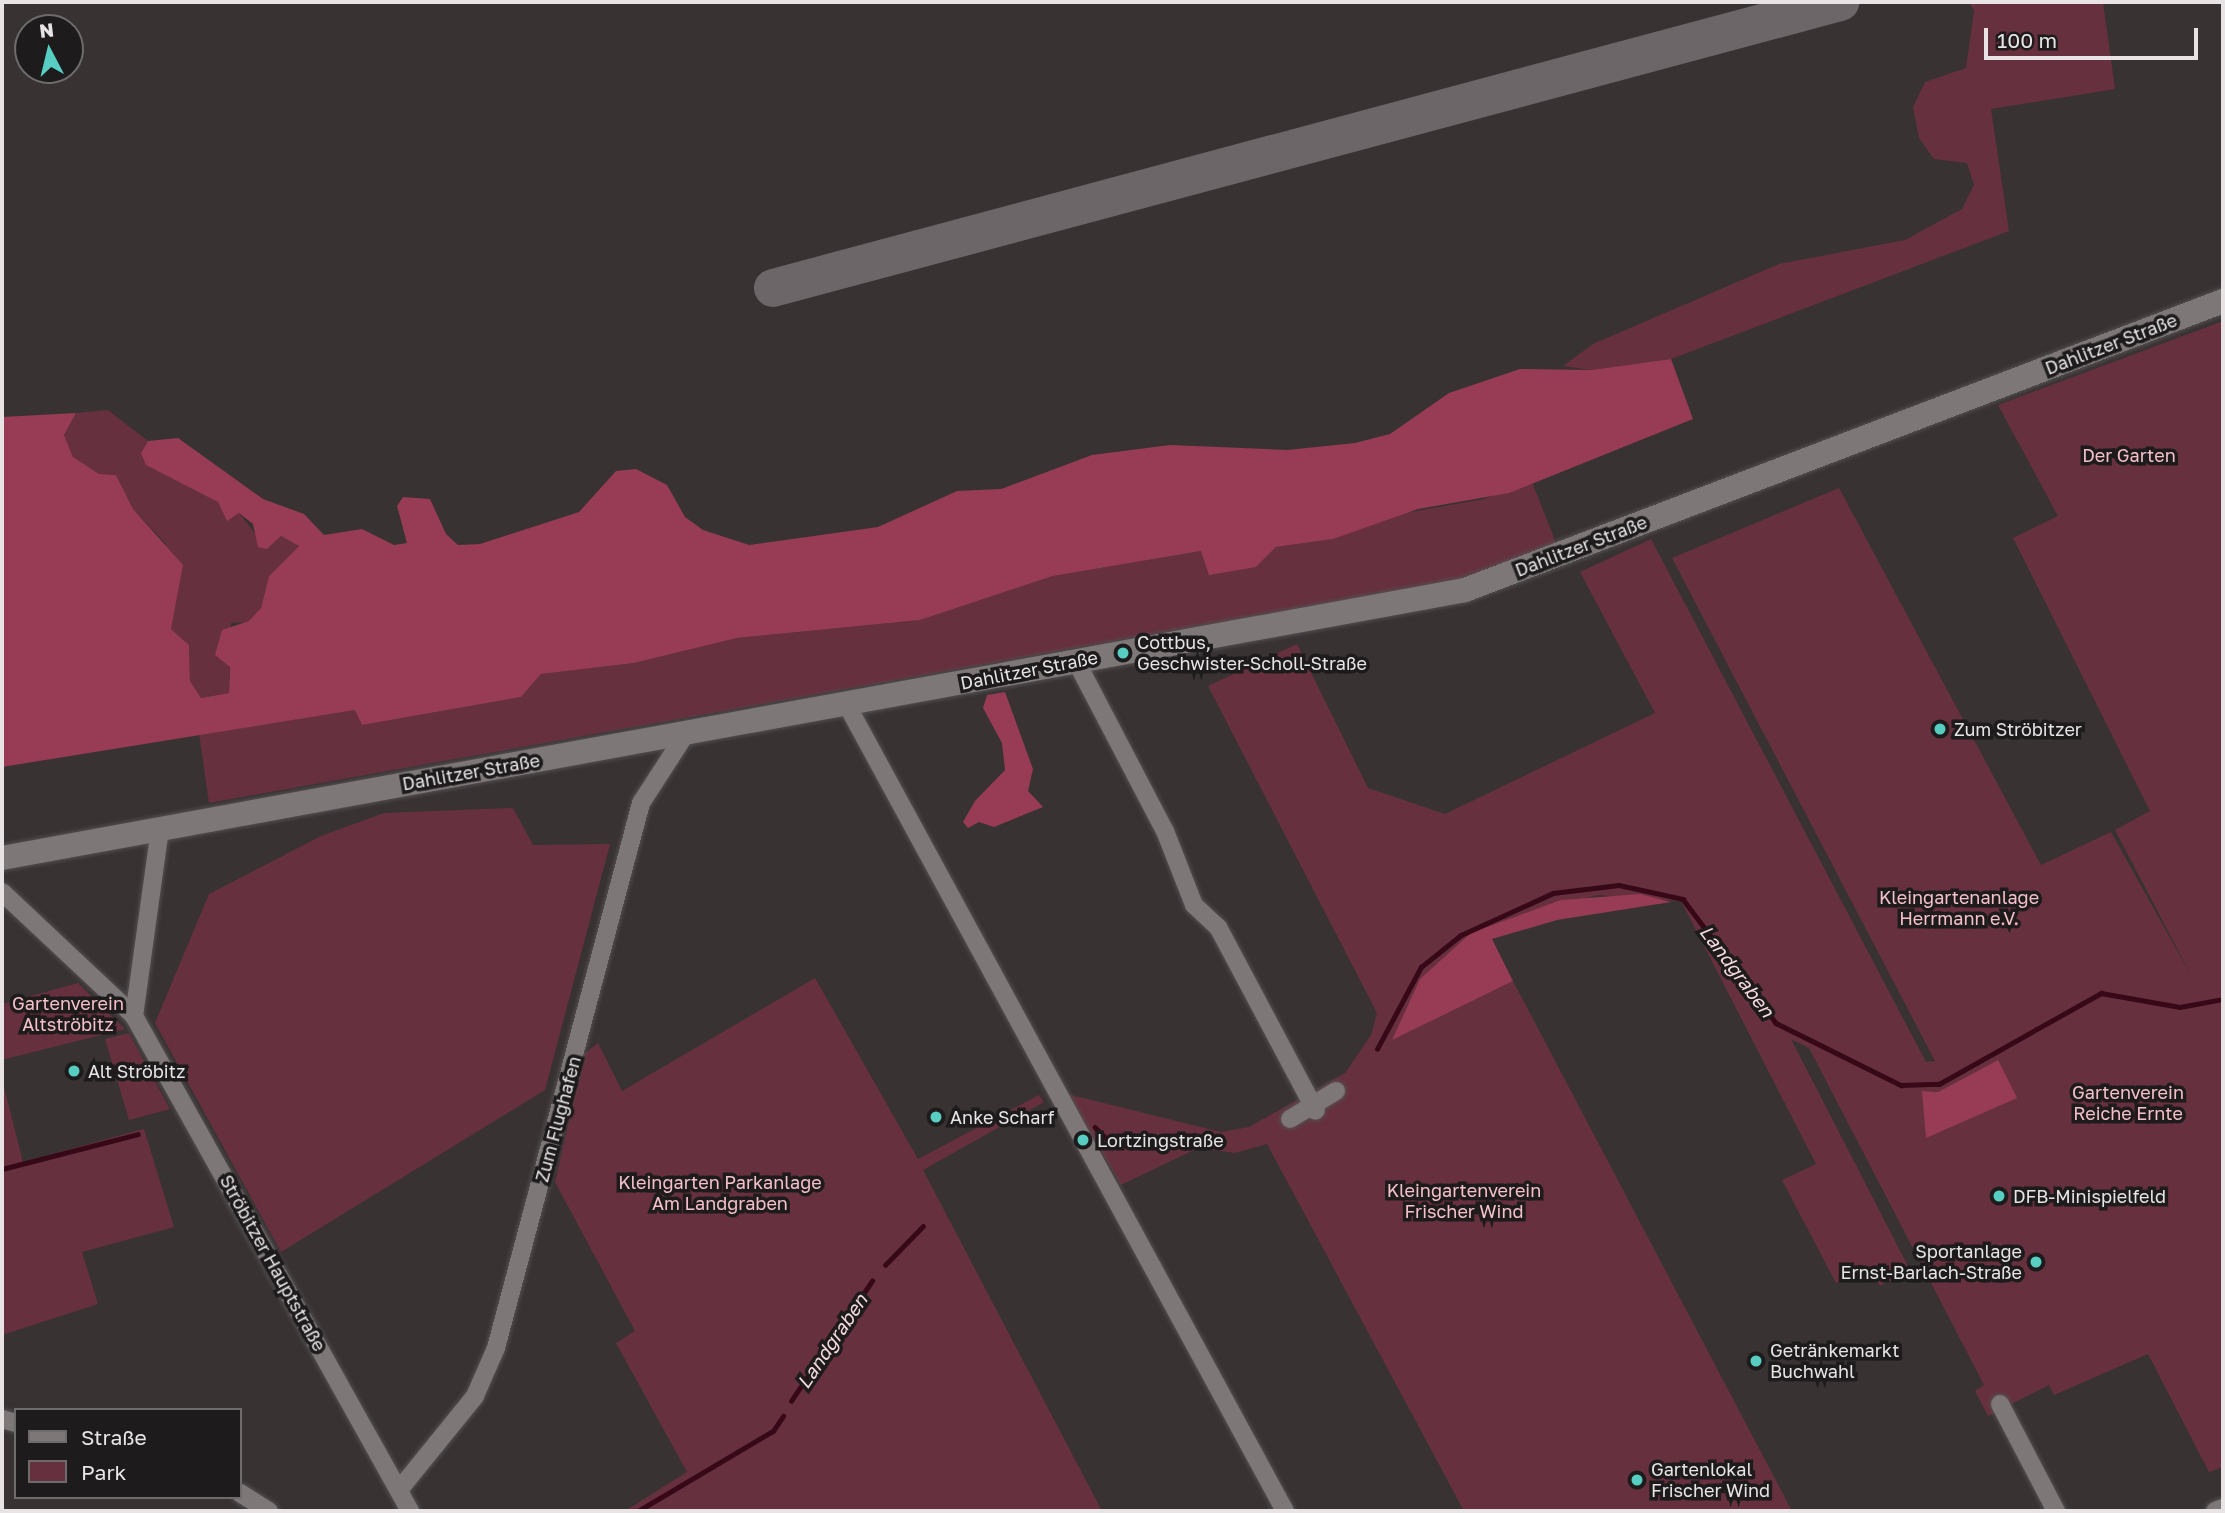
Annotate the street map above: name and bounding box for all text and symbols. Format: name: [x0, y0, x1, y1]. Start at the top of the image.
north arrow: [14, 14, 84, 84]
scale bar: [1987, 14, 2200, 58]
text: N: [38, 17, 55, 42]
text: 100 m: [1997, 27, 2057, 53]
street label: Dahlitzer Straße: [2042, 309, 2180, 379]
park label: Der Garten: [2082, 444, 2176, 466]
street label: Dahlitzer Straße: [1512, 511, 1650, 581]
place label: Cottbus, Geschwister-Scholl-Straße: [1137, 632, 1367, 674]
marker: Cottbus, Geschwister-Scholl-Straße: [1115, 645, 1131, 661]
street label: Dahlitzer Straße: [959, 646, 1099, 694]
place label: Zum Ströbitzer: [1954, 718, 2082, 740]
marker: Zum Ströbitzer: [1932, 721, 1948, 737]
street label: Dahlitzer Straße: [400, 749, 542, 795]
park label: Kleingartenanlage Herrmann e.V.: [1879, 887, 2039, 930]
water label: Landgraben: [1695, 921, 1779, 1021]
park label: Gartenverein Altströbitz: [12, 993, 124, 1036]
street label: Zum Flughafen: [531, 1054, 585, 1184]
place label: Alt Ströbitz: [88, 1060, 185, 1082]
marker: Alt Ströbitz: [66, 1063, 82, 1079]
park label: Gartenverein Reiche Ernte: [2072, 1082, 2184, 1124]
place label: Anke Scharf: [950, 1106, 1054, 1128]
marker: Anke Scharf: [928, 1109, 944, 1125]
place label: Lortzingstraße: [1097, 1129, 1224, 1151]
marker: Lortzingstraße: [1075, 1132, 1091, 1148]
street label: Ströbitzer Hauptstraße: [216, 1171, 330, 1355]
park label: Kleingarten Parkanlage Am Landgraben: [618, 1172, 822, 1214]
park label: Kleingartenverein Frischer Wind: [1387, 1180, 1541, 1222]
place label: DFB-Minispielfeld: [2013, 1185, 2166, 1207]
marker: DFB-Minispielfeld: [1991, 1188, 2007, 1204]
place label: Sportanlage Ernst-Barlach-Straße: [1841, 1241, 2022, 1284]
marker: Sportanlage Ernst-Barlach-Straße: [2028, 1254, 2044, 1270]
water label: Landgraben: [792, 1289, 872, 1393]
place label: Getränkemarkt Buchwahl: [1770, 1340, 1900, 1382]
marker: Getränkemarkt Buchwahl: [1748, 1353, 1764, 1369]
legend: [14, 1408, 242, 1499]
text: Straße: [81, 1424, 147, 1450]
text: Park: [81, 1459, 126, 1485]
place label: Gartenlokal Frischer Wind: [1651, 1459, 1770, 1502]
marker: Gartenlokal Frischer Wind: [1629, 1472, 1645, 1488]

